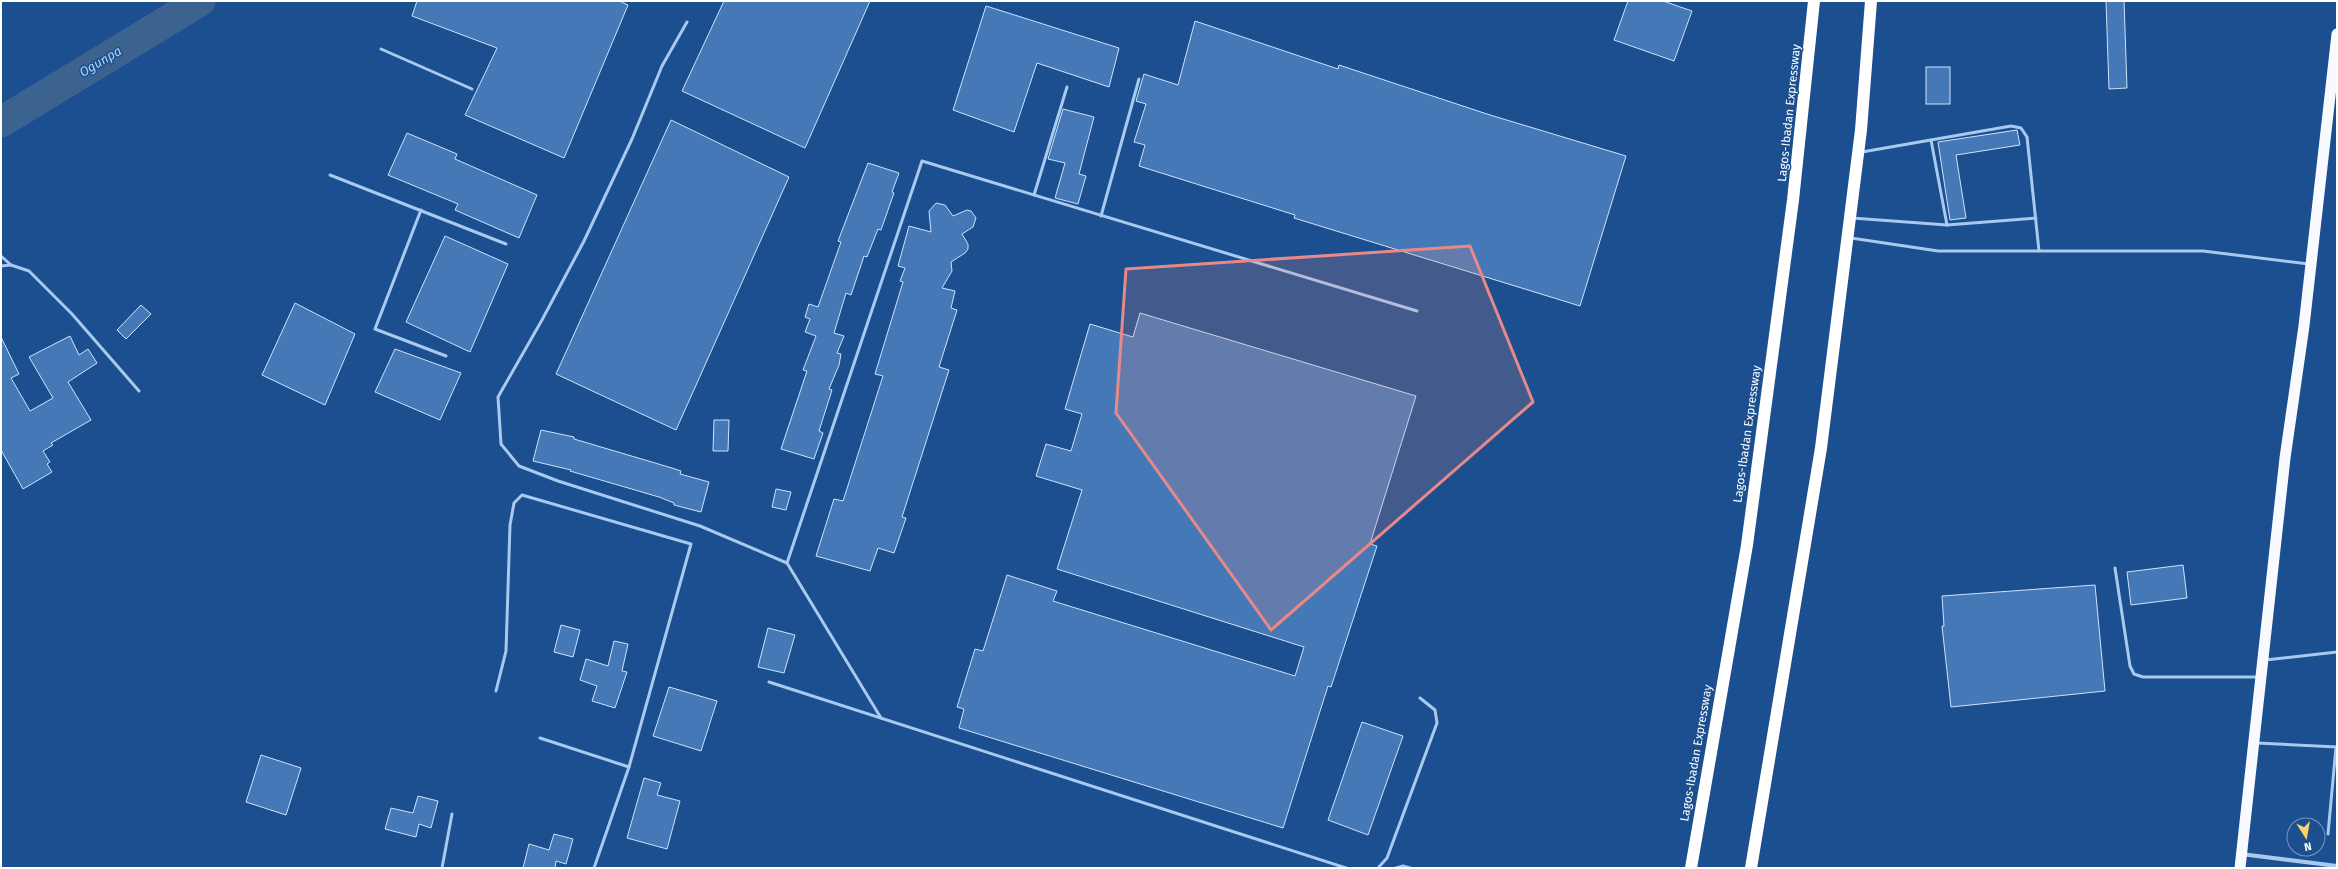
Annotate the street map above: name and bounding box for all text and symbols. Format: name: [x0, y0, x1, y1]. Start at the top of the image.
water label: Ogunpa: [76, 43, 124, 80]
street label: Lagos-Ibadan Expressway: [1775, 43, 1803, 183]
street label: Lagos-Ibadan Expressway: [1730, 364, 1764, 504]
street label: Lagos-Ibadan Expressway: [1677, 683, 1715, 822]
north arrow: [2286, 817, 2326, 857]
text: N: [2303, 839, 2313, 853]

